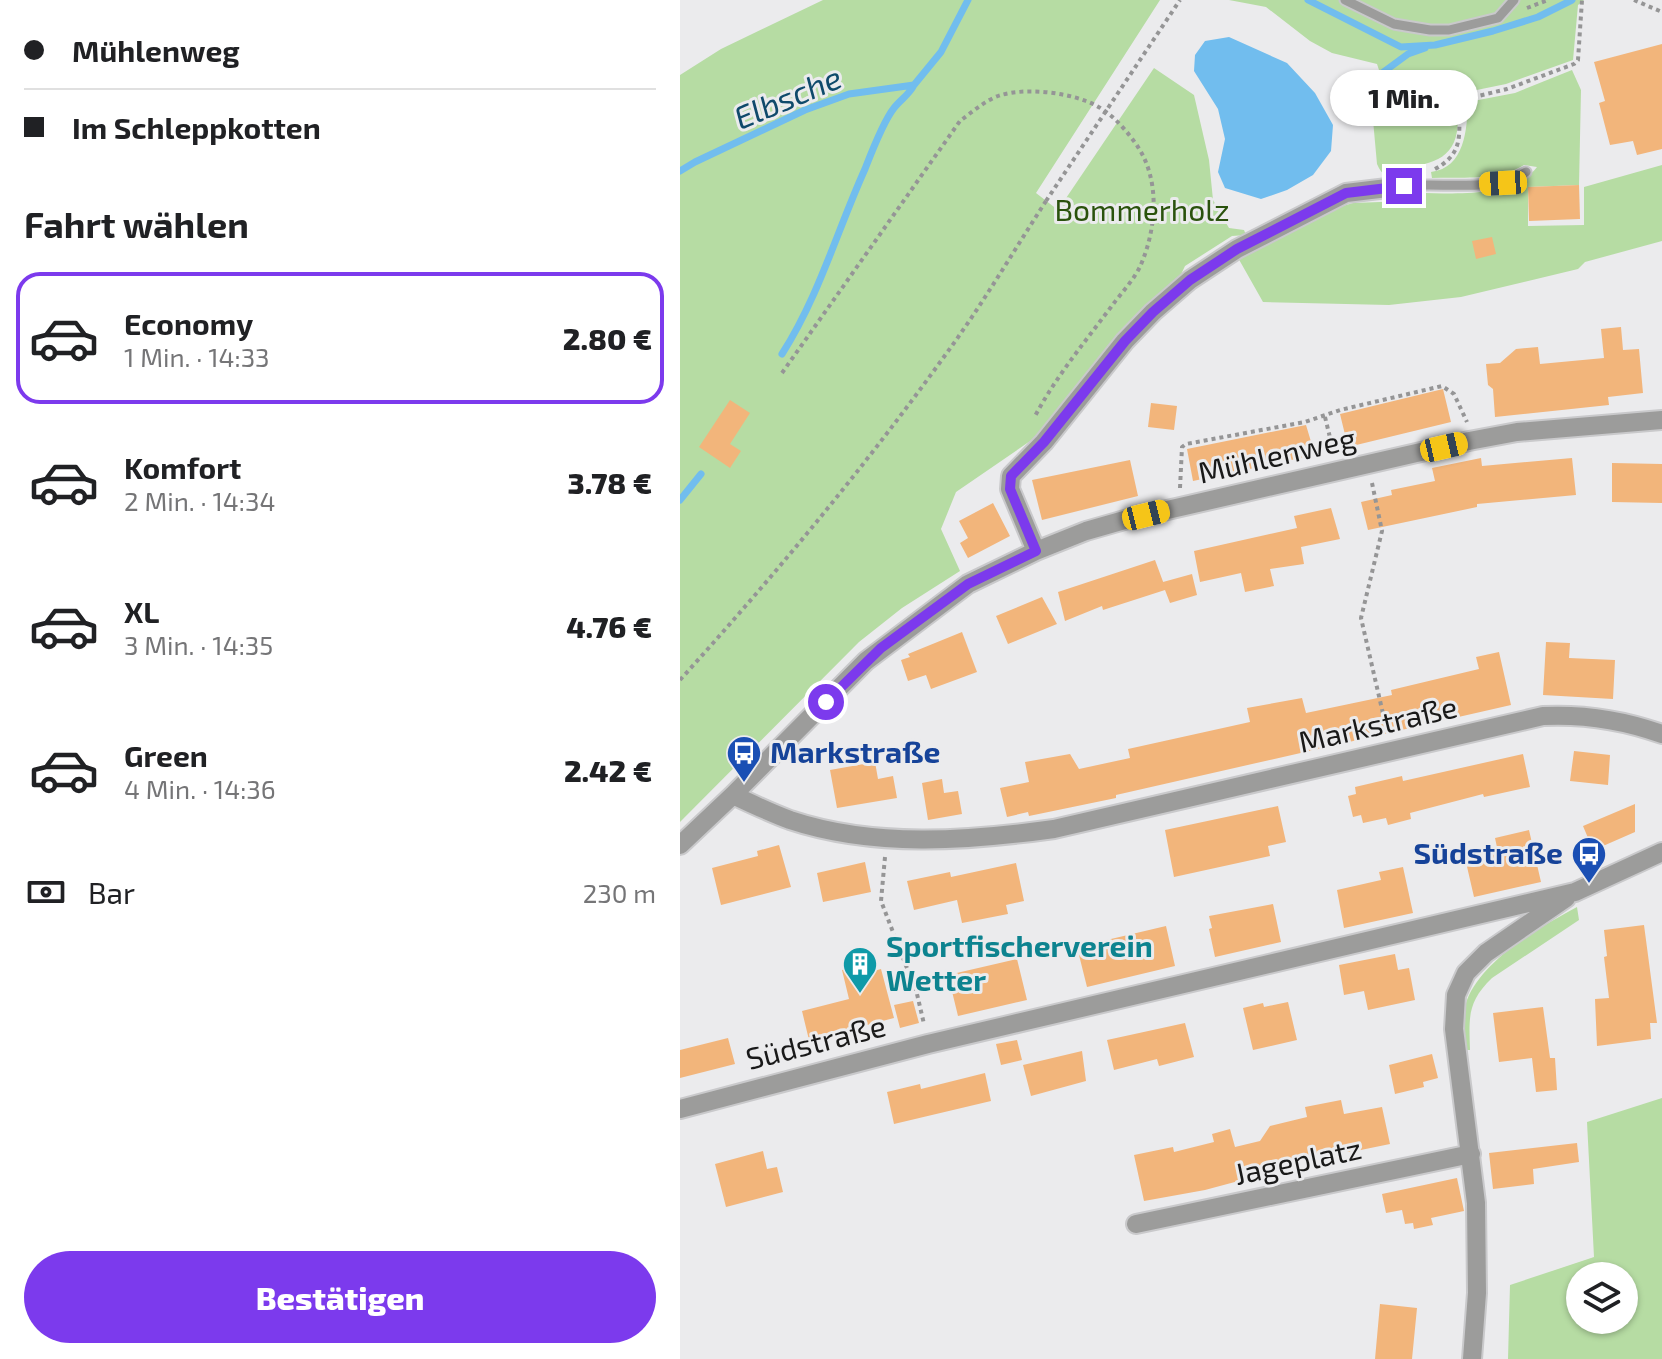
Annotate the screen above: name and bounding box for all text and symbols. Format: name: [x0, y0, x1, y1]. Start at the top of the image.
text: Mühlenweg: [72, 32, 240, 68]
water label: Elbsche: [728, 57, 847, 136]
callout: 1 Min.: [1330, 70, 1478, 126]
text: 1 Min.: [1368, 82, 1440, 113]
text: Im Schleppkotten: [72, 109, 321, 145]
route end: [1386, 168, 1422, 204]
car: [1478, 170, 1528, 196]
park label: Bommerholz: [1054, 191, 1230, 227]
text: Fahrt wählen: [24, 202, 249, 245]
icon: car: [28, 302, 100, 374]
text: Economy: [124, 305, 253, 341]
text: 2.80 €: [563, 320, 652, 356]
text: 1 Min. · 14:33: [124, 341, 270, 372]
street label: Mühlenweg: [1194, 418, 1359, 490]
car: [1418, 430, 1470, 464]
icon: car: [28, 446, 100, 518]
text: Komfort: [124, 449, 241, 485]
text: 3.78 €: [567, 464, 652, 500]
text: 2 Min. · 14:34: [124, 485, 275, 516]
car: [1120, 498, 1172, 532]
icon: car: [28, 590, 100, 662]
text: XL: [124, 593, 159, 629]
text: 4.76 €: [566, 608, 652, 644]
text: 3 Min. · 14:35: [124, 629, 273, 660]
route start: [808, 684, 844, 720]
street label: Markstraße: [1295, 687, 1460, 759]
place label: Markstraße: [770, 733, 940, 769]
icon: car: [28, 734, 100, 806]
bus stop icon: Markstraße: [725, 734, 763, 784]
text: Green: [124, 737, 208, 773]
text: 2.42 €: [564, 752, 652, 788]
text: 4 Min. · 14:36: [124, 773, 276, 804]
place label: Südstraße: [1414, 834, 1563, 870]
bus stop icon: Südstraße: [1570, 835, 1608, 885]
icon: cash: [24, 870, 68, 914]
text: Bar: [88, 874, 135, 910]
text: 230 m: [583, 877, 656, 908]
place label: Sportfischerverein Wetter: [886, 927, 1153, 997]
building icon: Sportfischerverein Wetter: [841, 945, 879, 995]
street label: Südstraße: [742, 1006, 889, 1076]
street label: Jageplatz: [1231, 1129, 1364, 1191]
button: Bestätigen: [24, 1251, 656, 1343]
map controls: [1566, 1262, 1638, 1334]
button: layers: [1566, 1262, 1638, 1334]

